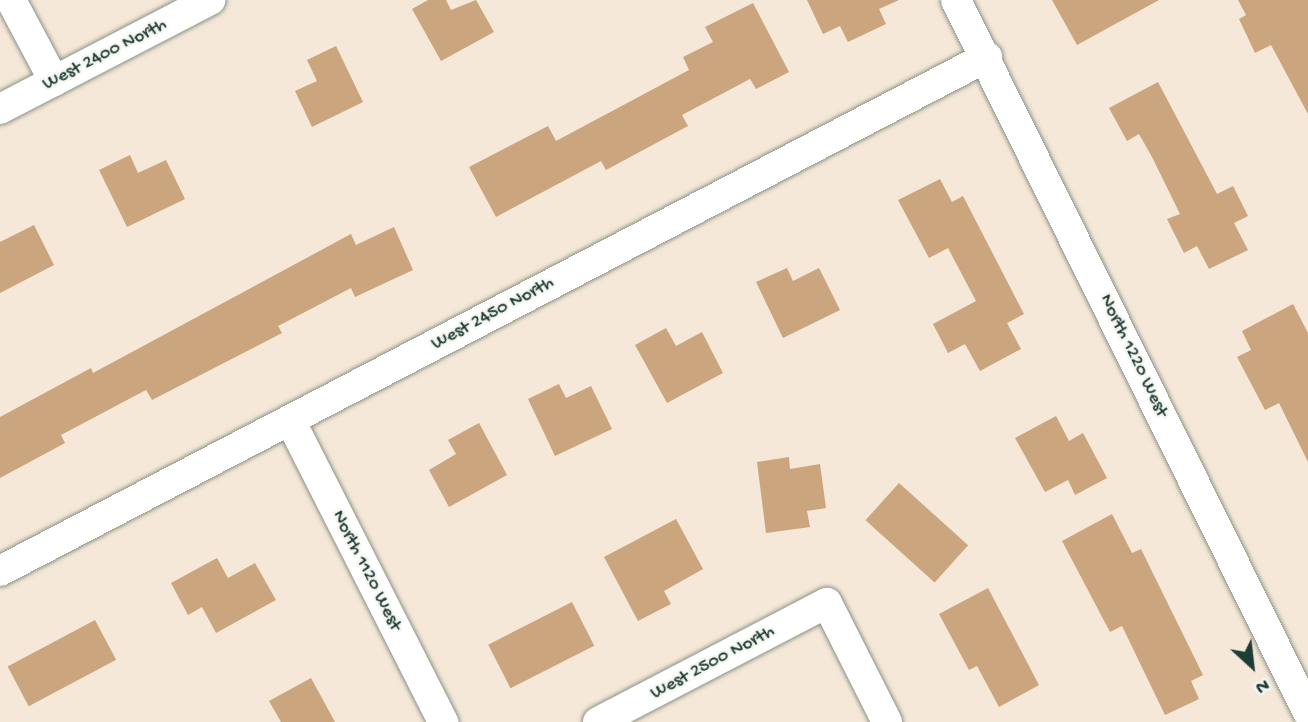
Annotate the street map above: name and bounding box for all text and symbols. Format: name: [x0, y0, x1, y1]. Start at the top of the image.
street label: West 2400 North: [39, 14, 171, 96]
street label: West 2450 North: [428, 272, 558, 356]
street label: North 1220 West: [1093, 291, 1173, 421]
street label: North 1120 West: [326, 507, 406, 635]
street label: West 2500 North: [647, 621, 779, 705]
north arrow: [1217, 631, 1287, 701]
text: N: [1251, 672, 1273, 698]

